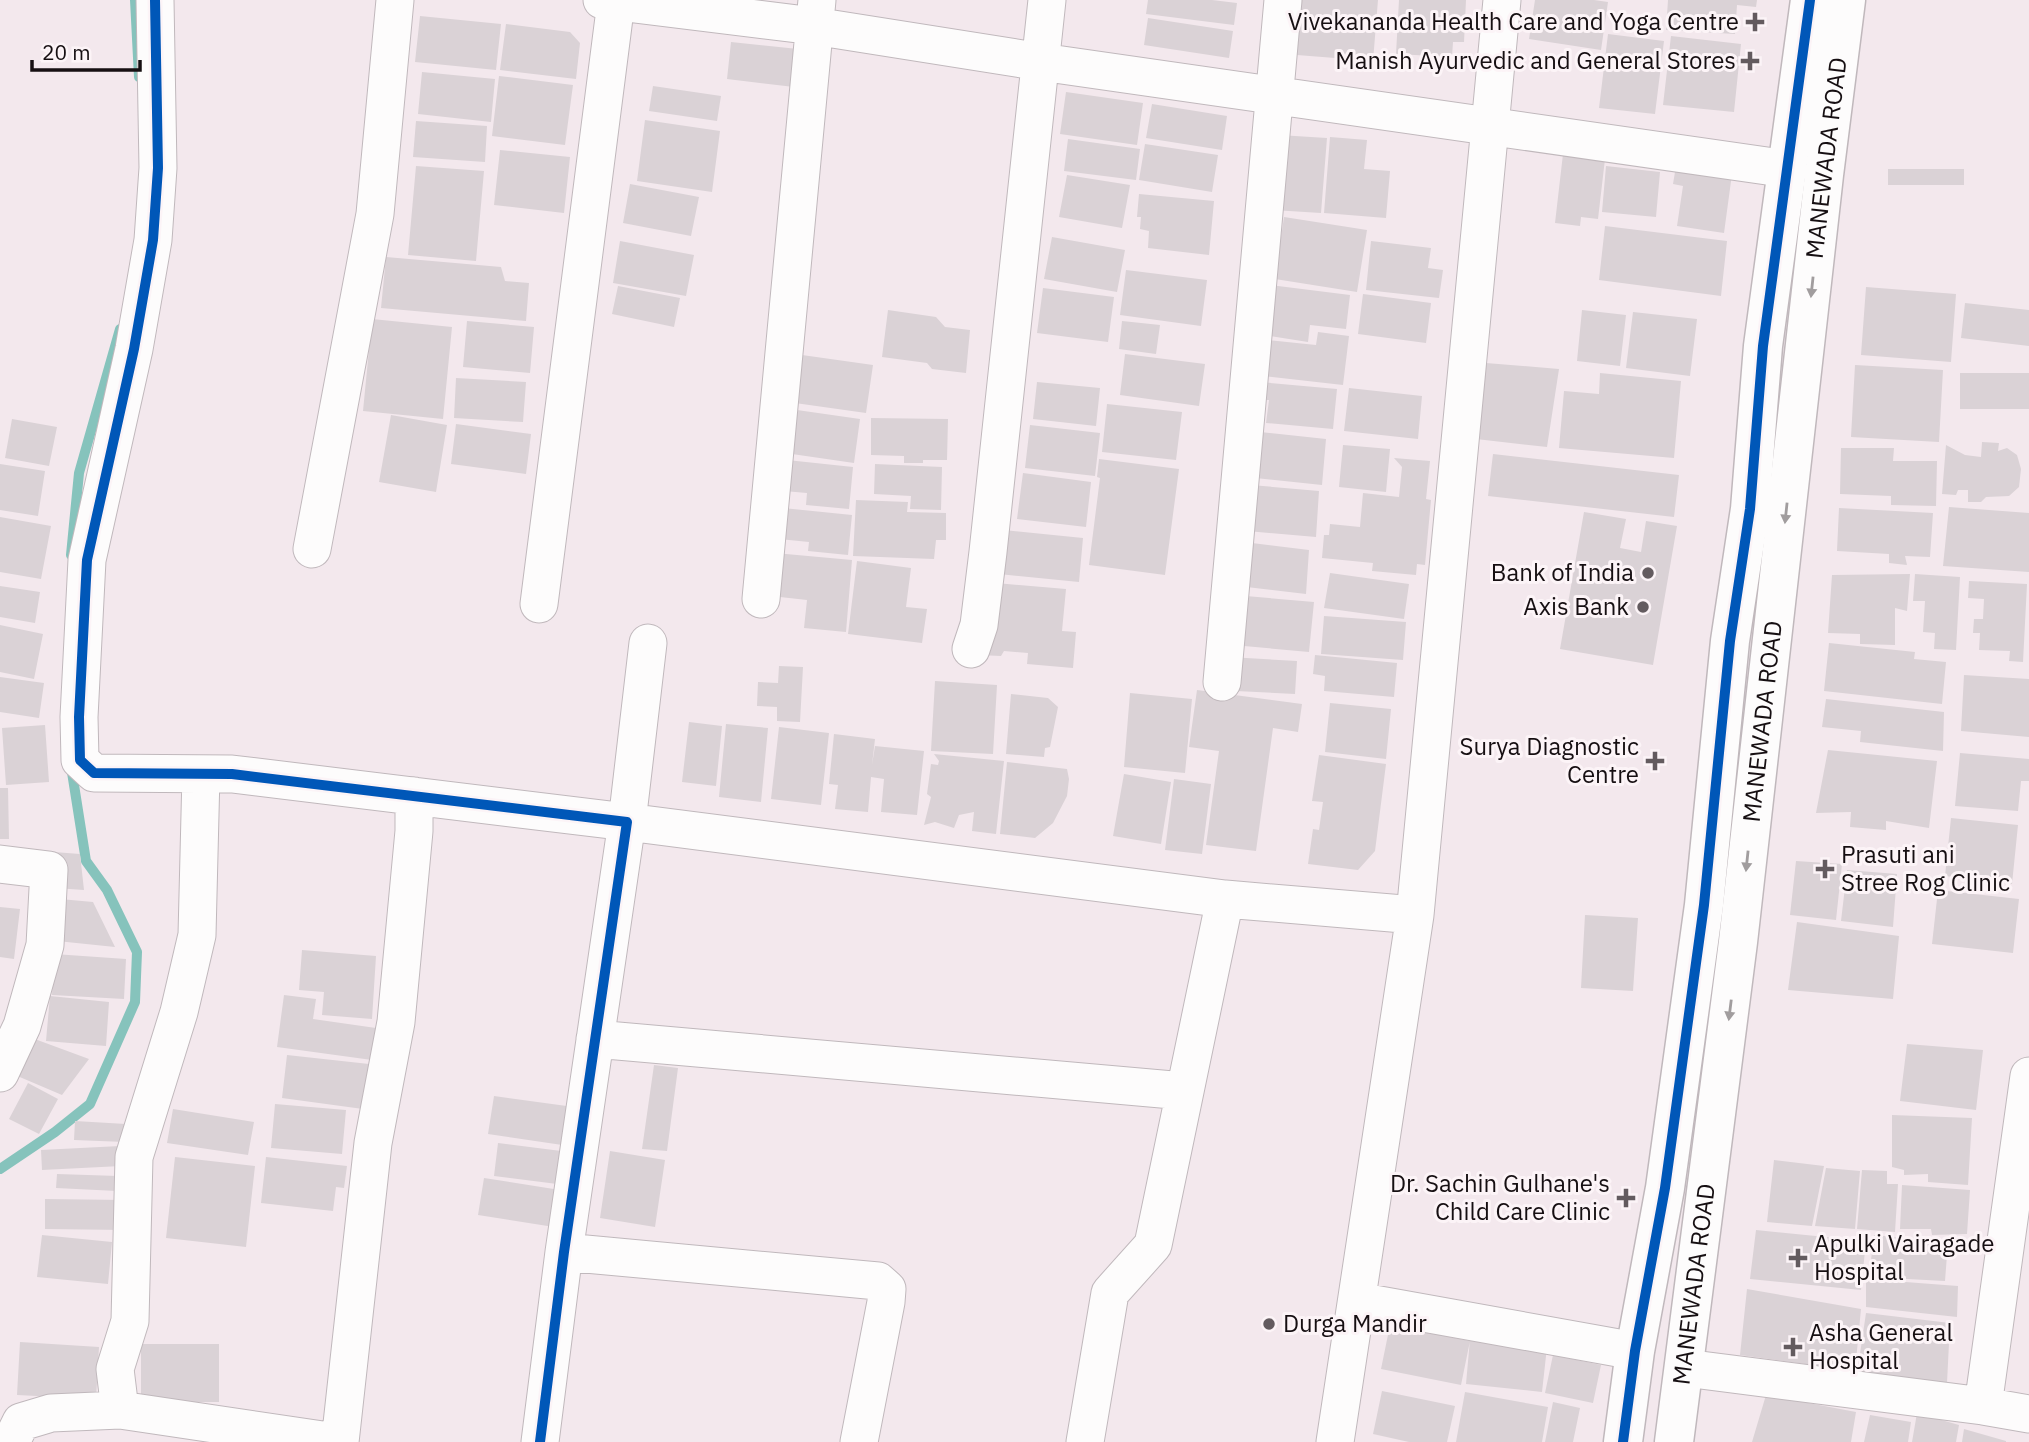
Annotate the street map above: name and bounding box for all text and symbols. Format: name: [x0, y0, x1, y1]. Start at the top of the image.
place label: Vivekananda Health Care and Yoga Centre: [1288, 5, 1739, 37]
marker: Vivekananda Health Care and Yoga Centre: [1745, 12, 1765, 32]
scale bar: [32, 28, 140, 72]
text: 20 m: [42, 38, 91, 66]
place label: Manish Ayurvedic and General Stores: [1335, 44, 1736, 76]
marker: Manish Ayurvedic and General Stores: [1742, 53, 1758, 69]
street label: MANEWADA ROAD: [1798, 55, 1854, 260]
one-way arrow: [1806, 276, 1817, 298]
one-way arrow: [1781, 502, 1792, 524]
place label: Bank of India: [1491, 556, 1634, 588]
marker: Bank of India: [1640, 565, 1656, 581]
place label: Axis Bank: [1523, 590, 1629, 622]
marker: Axis Bank: [1635, 599, 1651, 615]
street label: MANEWADA ROAD: [1735, 619, 1789, 824]
place label: Surya Diagnostic Centre: [1460, 730, 1639, 790]
marker: Surya Diagnostic Centre: [1645, 751, 1665, 771]
place label: Prasuti ani Stree Rog Clinic: [1841, 838, 2010, 898]
one-way arrow: [1742, 850, 1753, 872]
marker: Prasuti ani Stree Rog Clinic: [1815, 859, 1835, 879]
one-way arrow: [1724, 999, 1735, 1021]
place label: Dr. Sachin Gulhane's Child Care Clinic: [1390, 1167, 1610, 1227]
street label: MANEWADA ROAD: [1664, 1182, 1722, 1387]
marker: Dr. Sachin Gulhane's Child Care Clinic: [1616, 1188, 1636, 1208]
place label: Apulki Vairagade Hospital: [1814, 1227, 1995, 1287]
marker: Apulki Vairagade Hospital: [1788, 1248, 1808, 1268]
place label: Durga Mandir: [1283, 1307, 1427, 1339]
marker: Durga Mandir: [1261, 1316, 1277, 1332]
place label: Asha General Hospital: [1809, 1316, 1953, 1376]
marker: Asha General Hospital: [1783, 1337, 1803, 1357]

